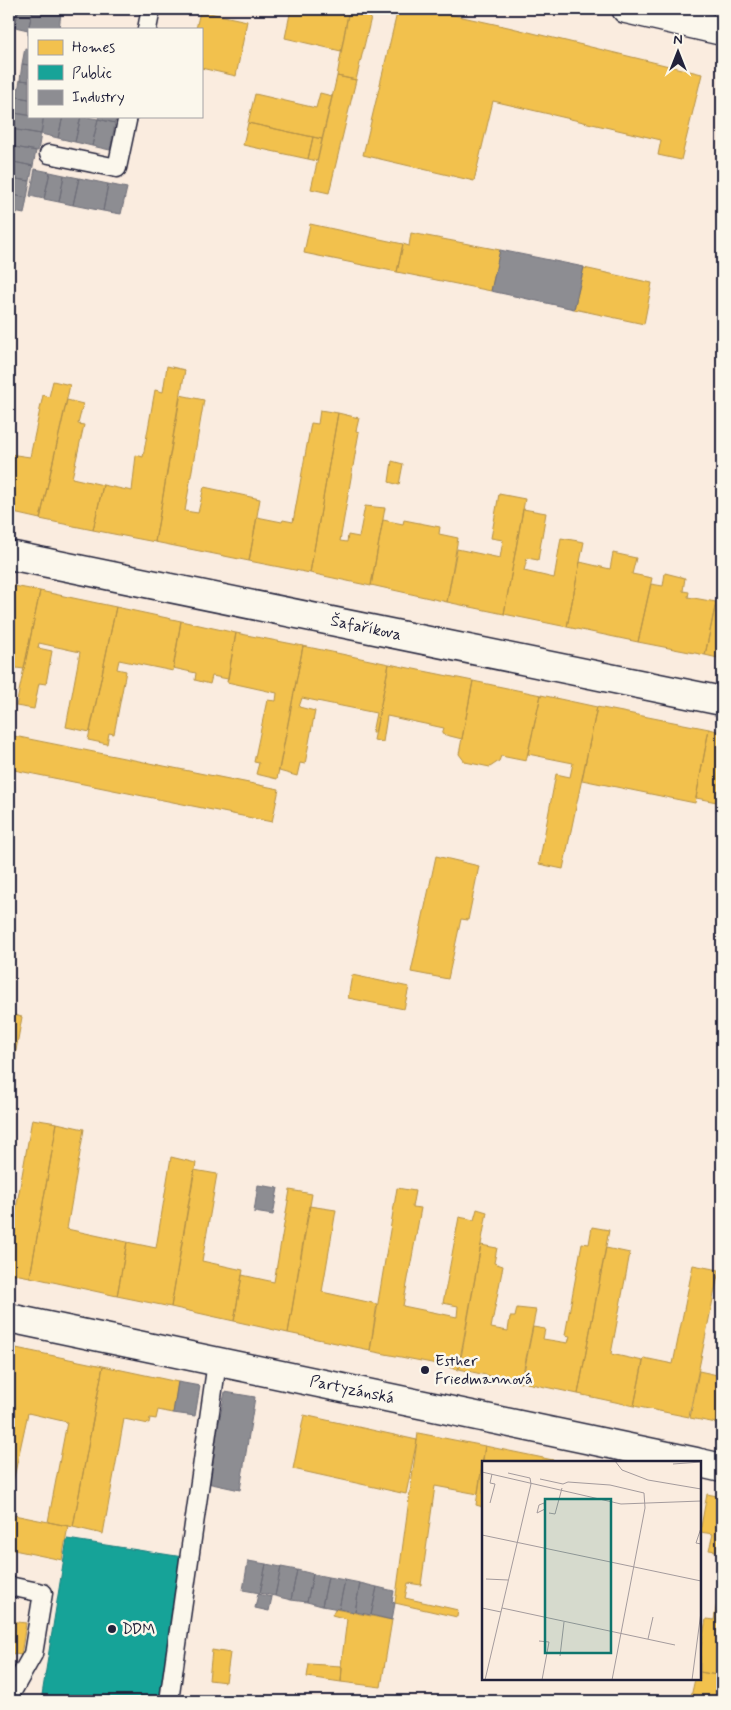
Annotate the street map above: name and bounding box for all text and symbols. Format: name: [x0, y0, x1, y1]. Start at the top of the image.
legend: [28, 28, 202, 118]
north arrow: [654, 28, 704, 78]
text: N: [673, 31, 683, 49]
text: Homes: [72, 38, 115, 58]
text: Public: [72, 64, 112, 84]
text: Industry: [72, 88, 125, 108]
street label: Šafaříkova: [329, 610, 403, 646]
place label: Esther Friedmannová: [435, 1351, 533, 1390]
marker: Esther Friedmannová: [419, 1364, 431, 1376]
street label: Partyzánská: [308, 1371, 396, 1409]
inset map: [482, 1461, 701, 1680]
place label: DDM: [122, 1619, 156, 1640]
marker: DDM: [106, 1623, 118, 1635]

